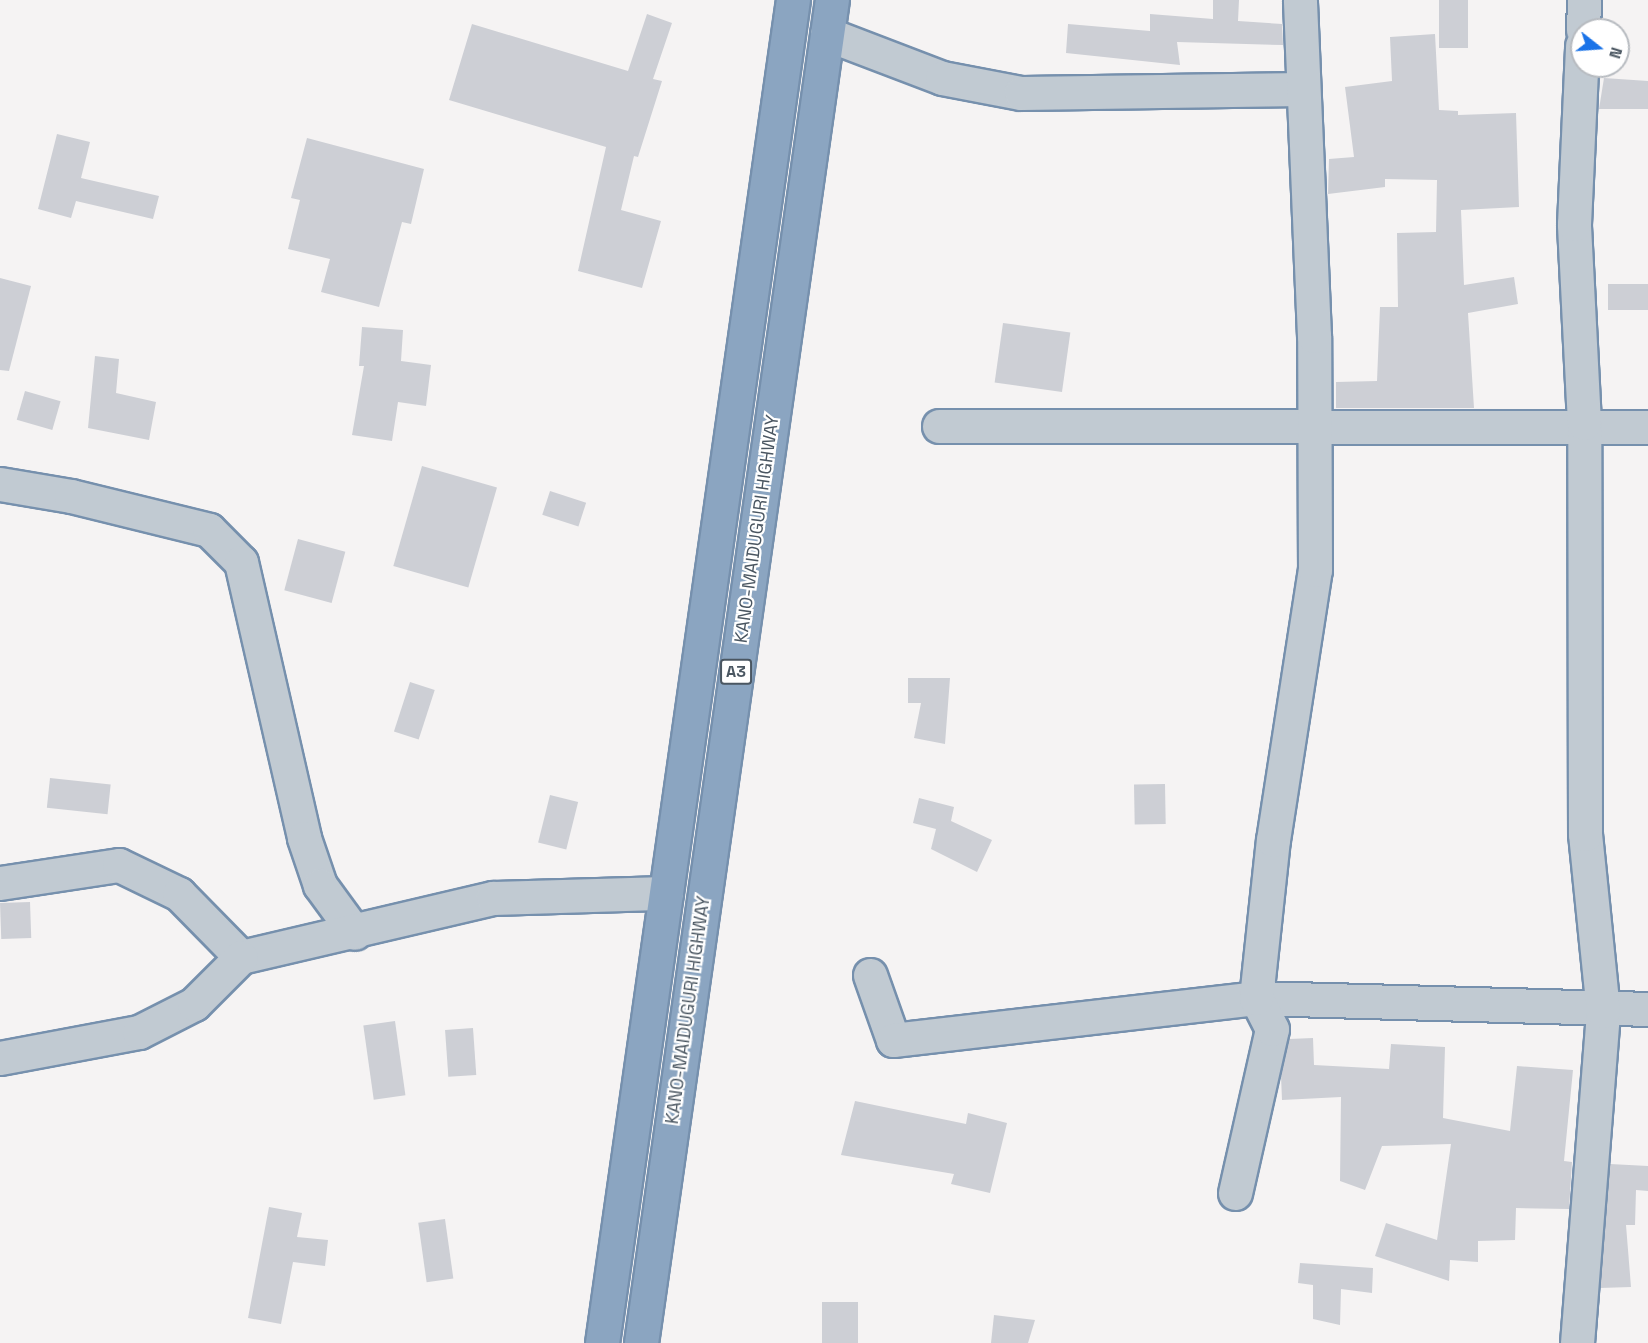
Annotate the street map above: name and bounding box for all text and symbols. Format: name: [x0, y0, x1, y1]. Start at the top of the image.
north arrow: [1570, 18, 1630, 78]
text: N: [1604, 45, 1627, 61]
street label: KANO-MAIDUGURI HIGHWAY: [730, 414, 784, 644]
road number: A3: [720, 659, 752, 685]
street label: KANO-MAIDUGURI HIGHWAY: [661, 895, 715, 1125]

